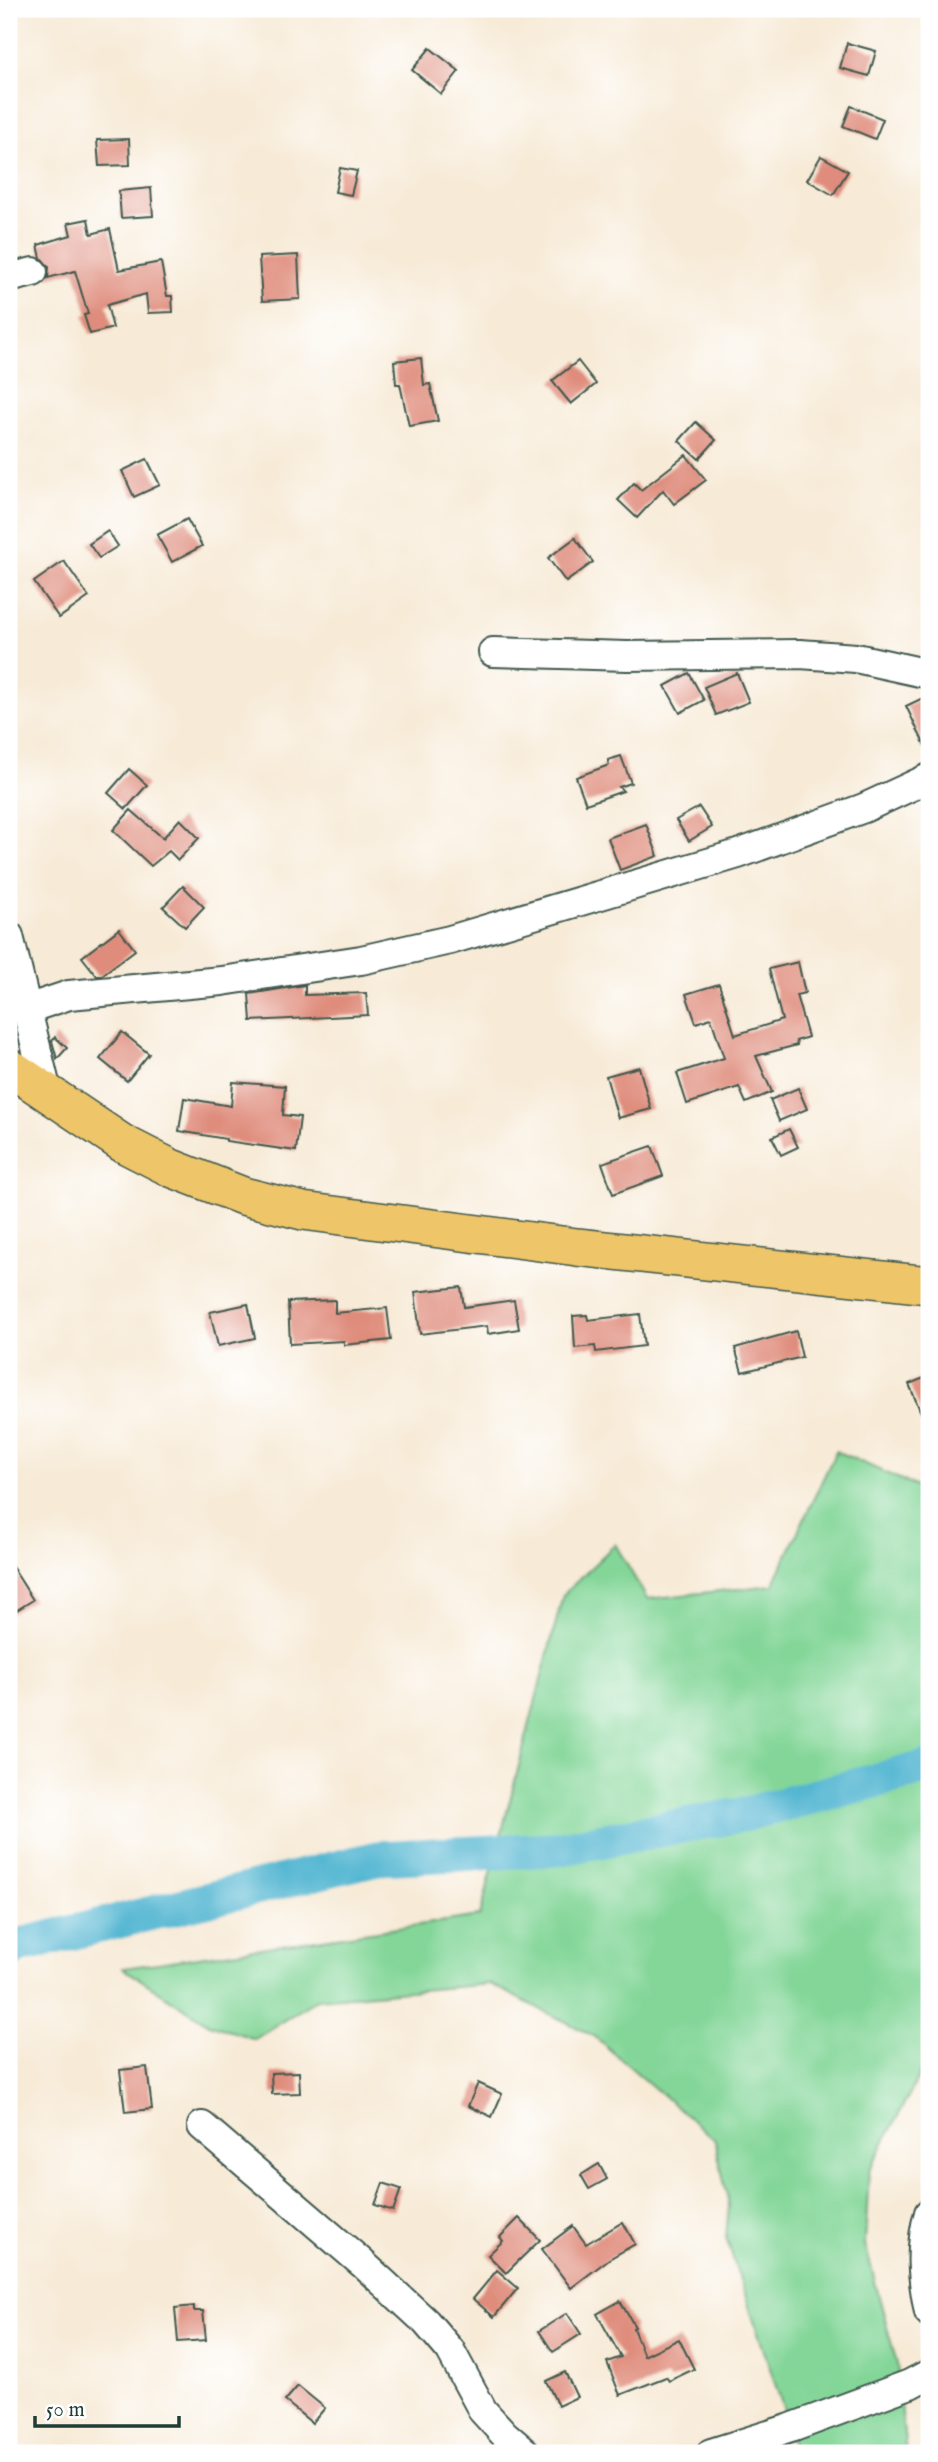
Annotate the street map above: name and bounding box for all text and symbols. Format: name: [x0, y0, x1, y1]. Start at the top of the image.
scale bar: [35, 2385, 178, 2429]
text: 50 m: [46, 2397, 85, 2424]

